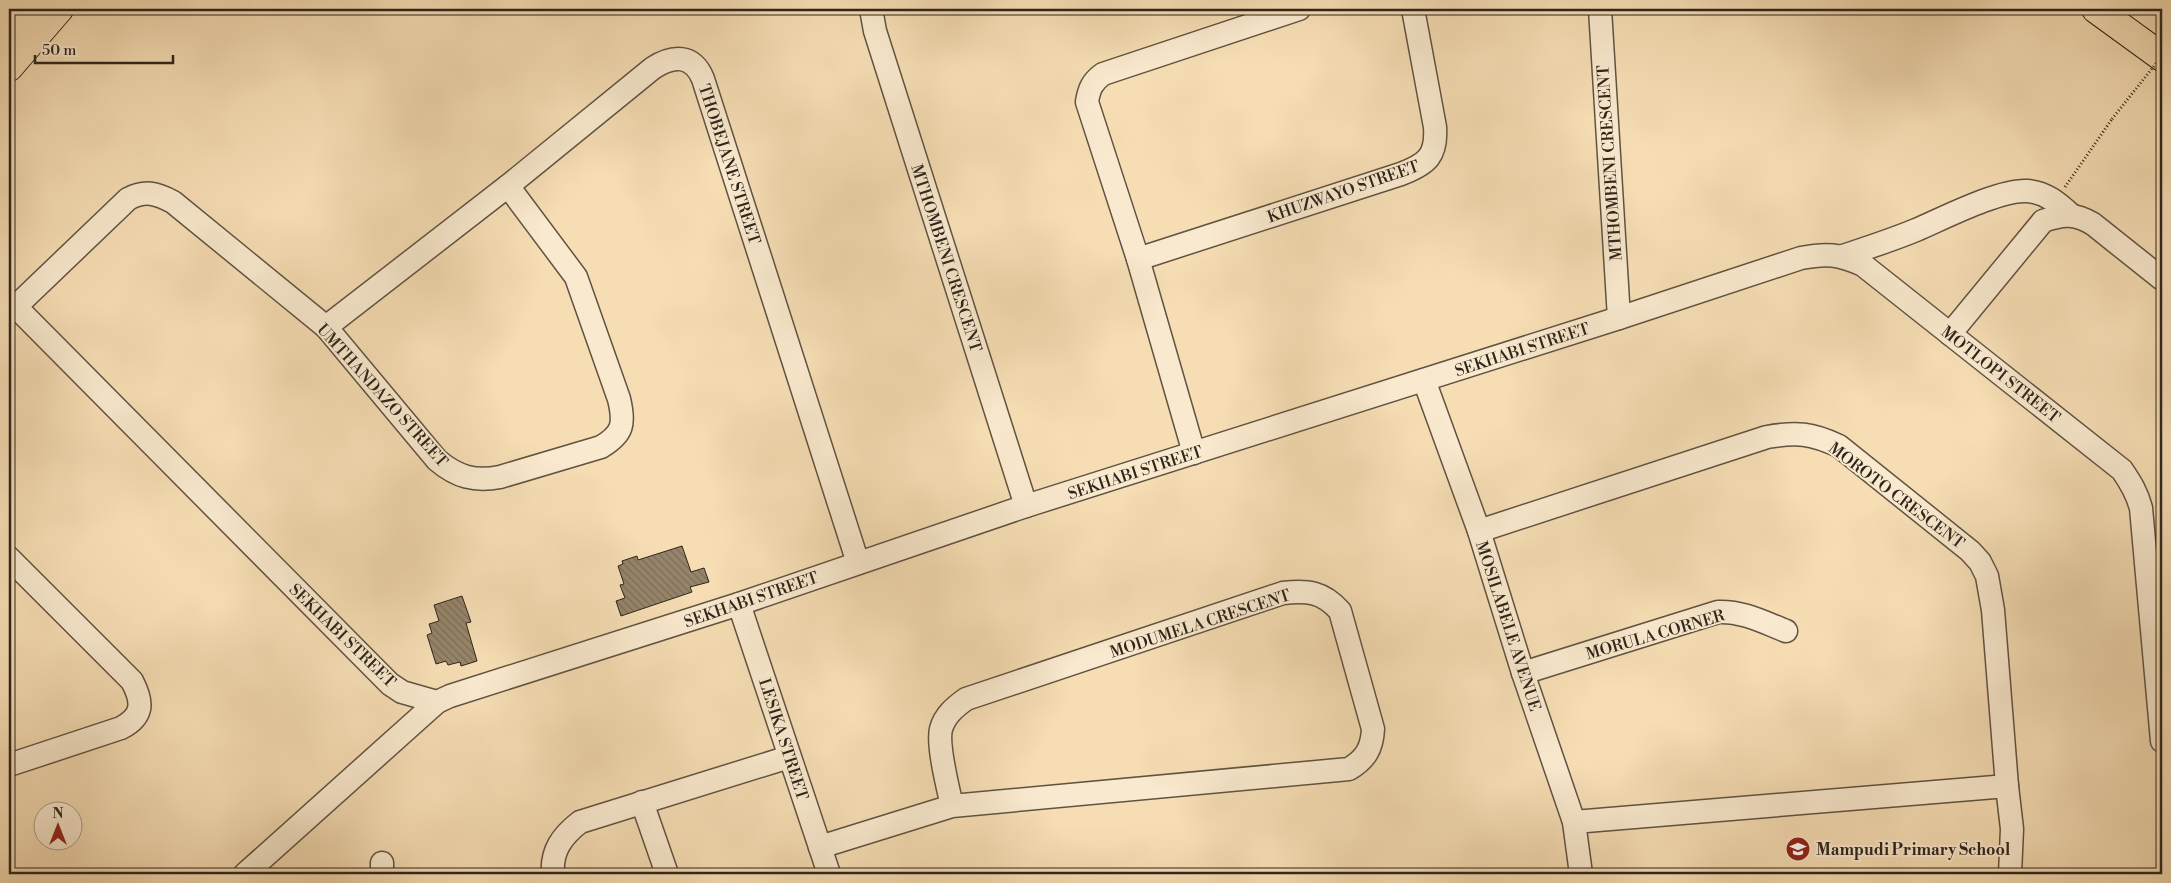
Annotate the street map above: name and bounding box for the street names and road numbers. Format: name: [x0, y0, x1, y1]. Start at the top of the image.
street label: MTHOMBENI CRESCENT: [1593, 64, 1627, 261]
street label: THOBEJANE STREET: [694, 82, 764, 247]
street label: KHUZWAYO STREET: [1265, 157, 1422, 227]
street label: MTHOMBENI CRESCENT: [906, 162, 986, 355]
street label: SEKHABI STREET: [1452, 319, 1592, 381]
street label: UMTHANDAZO STREET: [313, 320, 452, 472]
street label: MOTLOPI STREET: [1937, 322, 2064, 428]
street label: MOROTO CRESCENT: [1825, 438, 1968, 553]
street label: SEKHABI STREET: [1065, 442, 1205, 504]
street label: MOSILABELE AVENUE: [1471, 539, 1545, 714]
street label: SEKHABI STREET: [681, 568, 821, 632]
street label: SEKHABI STREET: [285, 580, 400, 692]
street label: MODUMELA CRESCENT: [1107, 585, 1293, 663]
street label: MORULA CORNER: [1584, 605, 1728, 664]
street label: LESIKA STREET: [754, 676, 812, 803]

